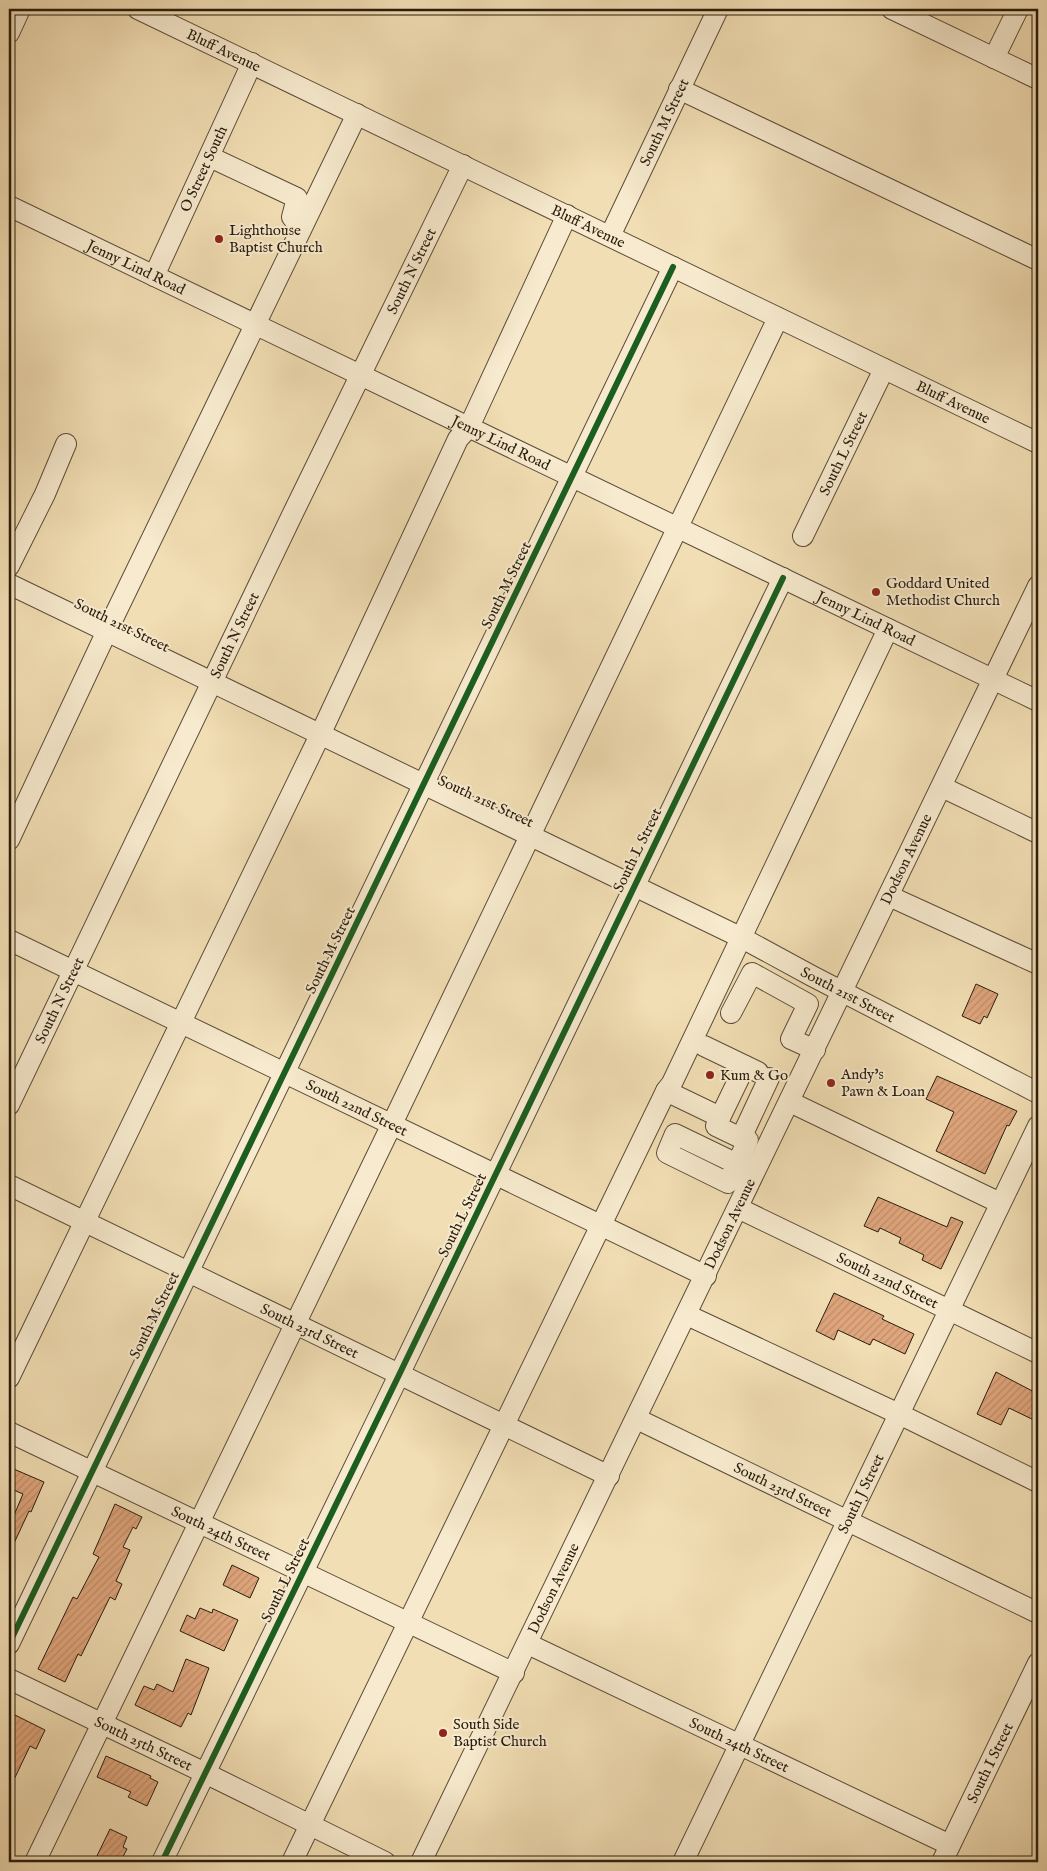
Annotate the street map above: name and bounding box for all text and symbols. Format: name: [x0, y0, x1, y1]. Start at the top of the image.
street label: Bluff Avenue: [183, 25, 264, 77]
street label: South M Street: [636, 76, 693, 169]
street label: O Street South: [176, 123, 232, 215]
street label: Bluff Avenue: [548, 201, 628, 253]
place label: Lighthouse Baptist Church: [229, 221, 323, 257]
street label: South N Street: [383, 225, 441, 317]
marker: Lighthouse Baptist Church: [213, 233, 225, 245]
street label: Jenny Lind Road: [82, 235, 189, 300]
street label: Bluff Avenue: [913, 377, 993, 428]
street label: South L Street: [815, 408, 872, 499]
street label: Jenny Lind Road: [447, 411, 554, 475]
street label: South M Street: [477, 539, 536, 632]
place label: Goddard United Methodist Church: [886, 574, 1000, 610]
street label: Jenny Lind Road: [812, 586, 919, 651]
marker: Goddard United Methodist Church: [870, 586, 882, 598]
street label: South N Street: [206, 589, 264, 682]
street label: South 21st Street: [71, 594, 172, 657]
street label: South 21st Street: [435, 771, 537, 832]
street label: South L Street: [609, 805, 666, 895]
street label: Dodson Avenue: [876, 811, 936, 908]
street label: South M Street: [301, 904, 360, 997]
street label: South N Street: [31, 954, 88, 1047]
street label: South 21st Street: [797, 963, 898, 1027]
place label: Andy's Pawn & Loan: [840, 1065, 925, 1101]
place label: Kum & Go: [720, 1066, 788, 1085]
marker: Kum & Go: [704, 1069, 716, 1081]
street label: South 22nd Street: [303, 1075, 410, 1141]
marker: Andy's Pawn & Loan: [825, 1077, 837, 1089]
street label: South L Street: [434, 1170, 491, 1260]
street label: Dodson Avenue: [700, 1175, 760, 1272]
street label: South 22nd Street: [833, 1248, 941, 1313]
street label: South M Street: [125, 1269, 184, 1362]
street label: South 23rd Street: [257, 1299, 361, 1363]
street label: South J Street: [834, 1451, 889, 1537]
street label: South 23rd Street: [730, 1458, 835, 1522]
street label: South 24th Street: [168, 1502, 274, 1566]
street label: South L Street: [257, 1535, 314, 1625]
street label: Dodson Avenue: [524, 1540, 584, 1637]
street label: South 25th Street: [91, 1712, 195, 1775]
street label: South 24th Street: [686, 1713, 792, 1777]
place label: South Side Baptist Church: [453, 1715, 547, 1751]
street label: South I Street: [963, 1720, 1018, 1806]
marker: South Side Baptist Church: [437, 1727, 449, 1739]

